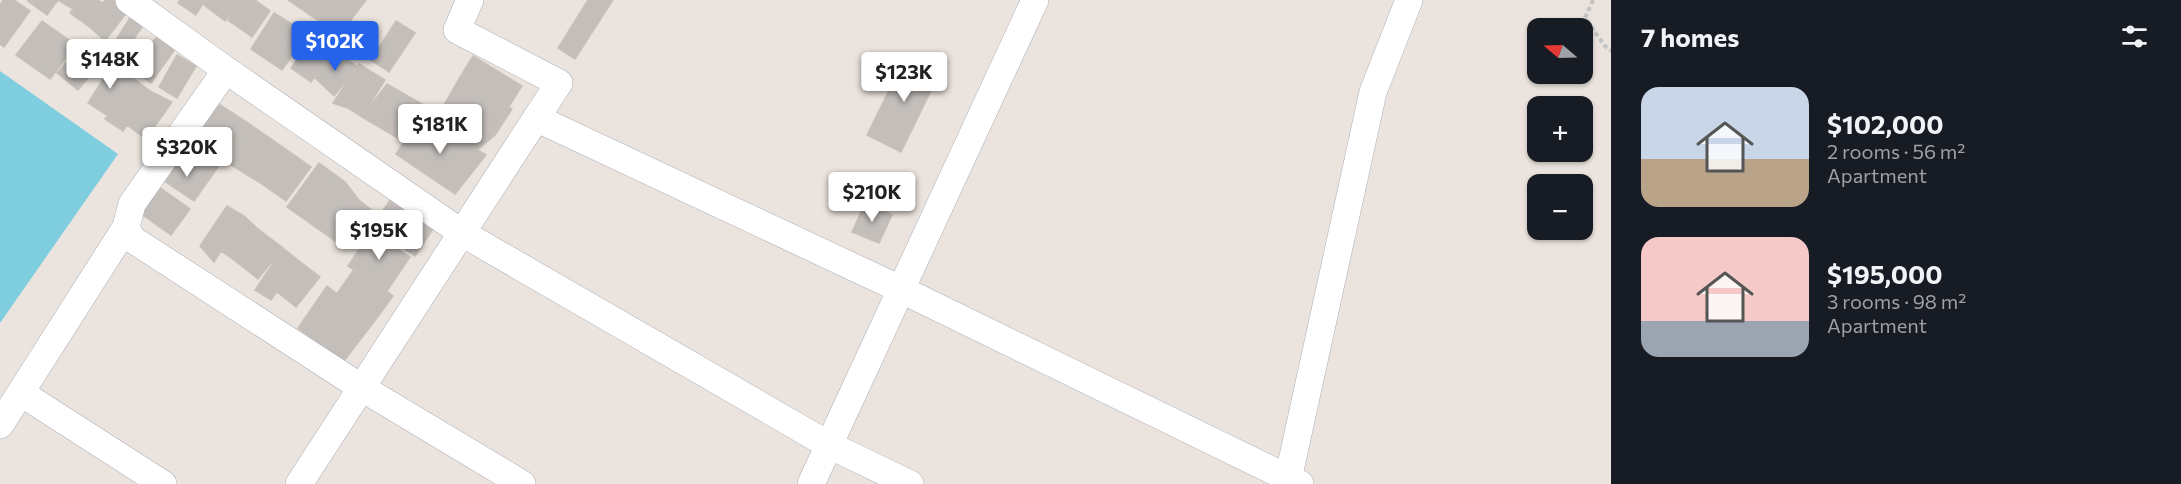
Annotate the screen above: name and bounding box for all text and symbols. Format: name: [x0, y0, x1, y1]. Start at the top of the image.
north arrow: [1527, 18, 1593, 84]
map controls: [1527, 18, 1593, 240]
icon: filters: [2118, 20, 2151, 53]
pin: $102K: [293, 21, 377, 72]
text: 7 homes: [1641, 21, 1739, 52]
text: $102K: [305, 28, 365, 52]
pin: $148K: [68, 39, 152, 90]
text: $148K: [80, 46, 140, 70]
pin: $123K: [862, 52, 946, 103]
text: $123K: [875, 59, 933, 83]
button: +: [1527, 96, 1593, 162]
pin: $181K: [398, 104, 482, 155]
text: $102,000: [1827, 108, 1944, 139]
text: $181K: [412, 111, 468, 135]
icon: home: [1689, 111, 1761, 183]
pin: $320K: [145, 127, 229, 178]
text: $320K: [156, 134, 218, 158]
text: 2 rooms · 56 m²: [1827, 139, 1965, 163]
text: Apartment: [1827, 163, 1927, 187]
pin: $210K: [830, 172, 914, 223]
button: −: [1527, 174, 1593, 240]
text: $210K: [842, 179, 902, 203]
pin: $195K: [337, 210, 421, 261]
text: $195K: [350, 217, 408, 241]
text: $195,000: [1827, 258, 1943, 289]
icon: home: [1689, 261, 1761, 333]
text: 3 rooms · 98 m²: [1827, 289, 1966, 313]
text: Apartment: [1827, 313, 1927, 337]

